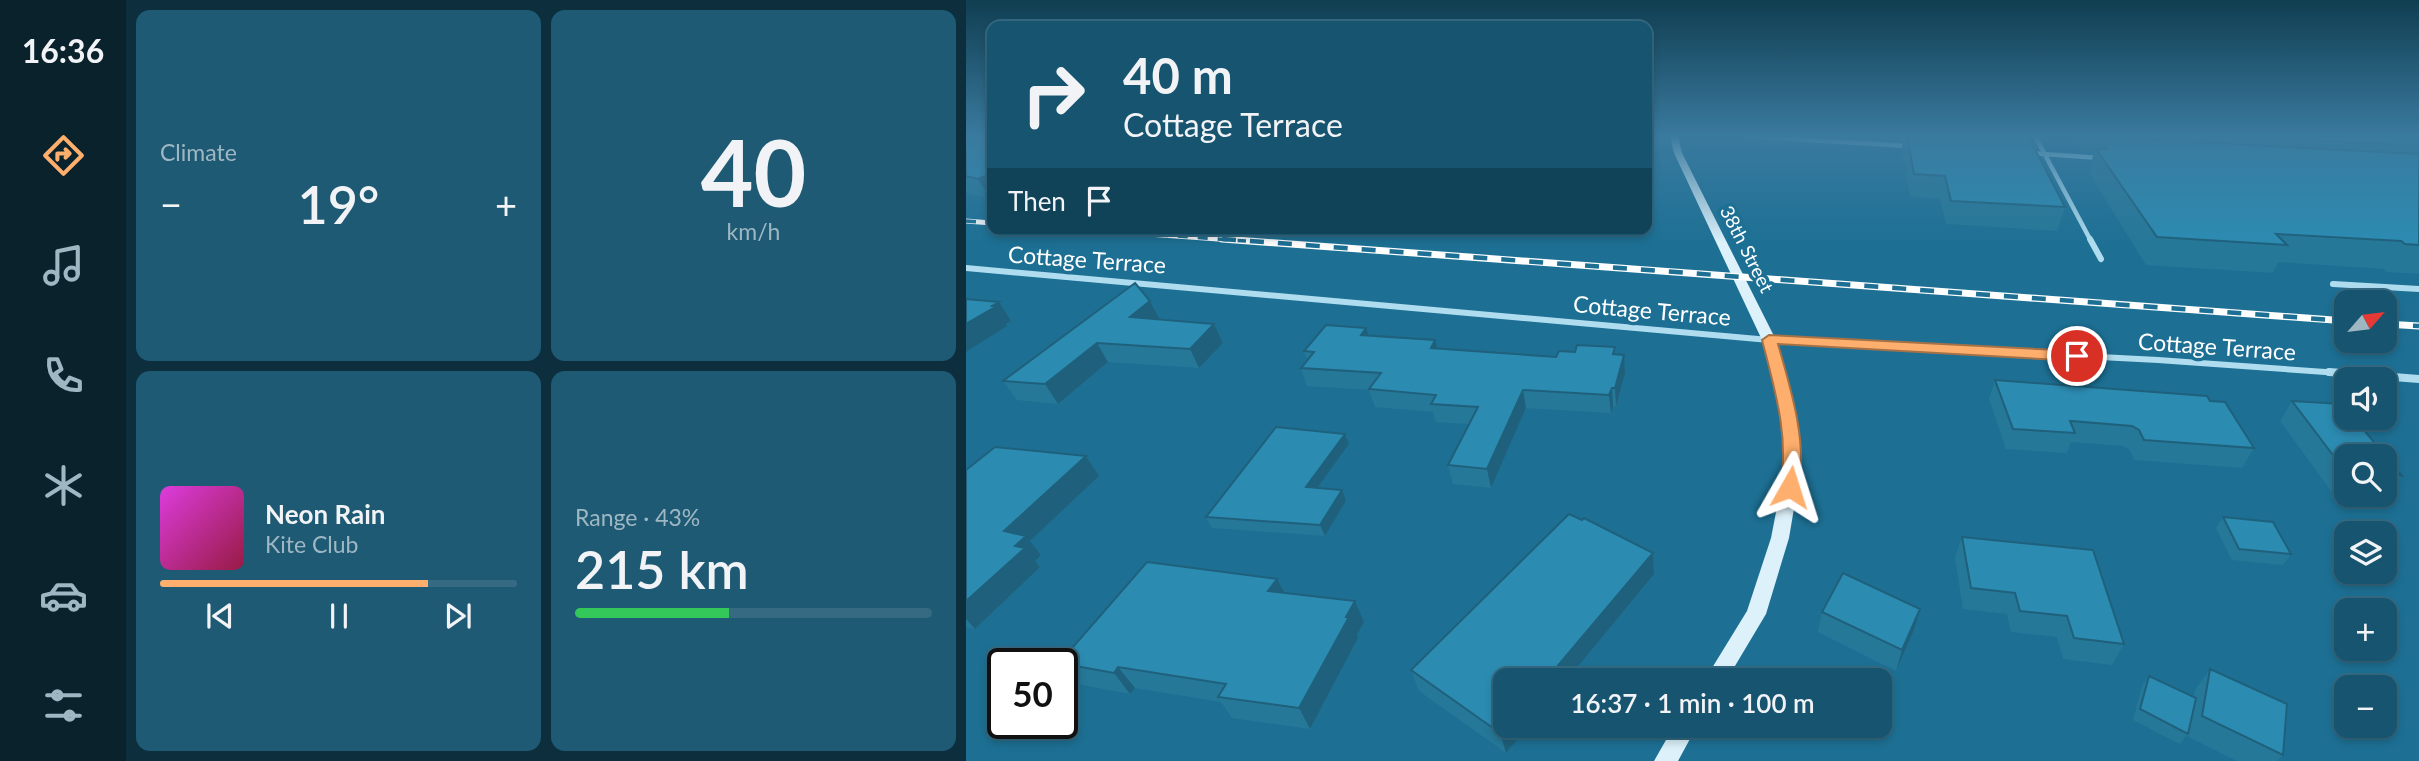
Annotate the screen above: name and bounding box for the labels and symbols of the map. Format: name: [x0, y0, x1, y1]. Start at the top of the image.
street label: 38th Street: [1716, 202, 1779, 296]
street label: Cottage Terrace: [1007, 240, 1167, 278]
street label: Cottage Terrace: [1572, 289, 1732, 331]
north arrow: [2334, 290, 2398, 354]
pin: [2047, 326, 2107, 386]
street label: Cottage Terrace: [2137, 327, 2297, 365]
position arrow: [1753, 450, 1827, 524]
speed limit sign: 50: [987, 648, 1078, 739]

